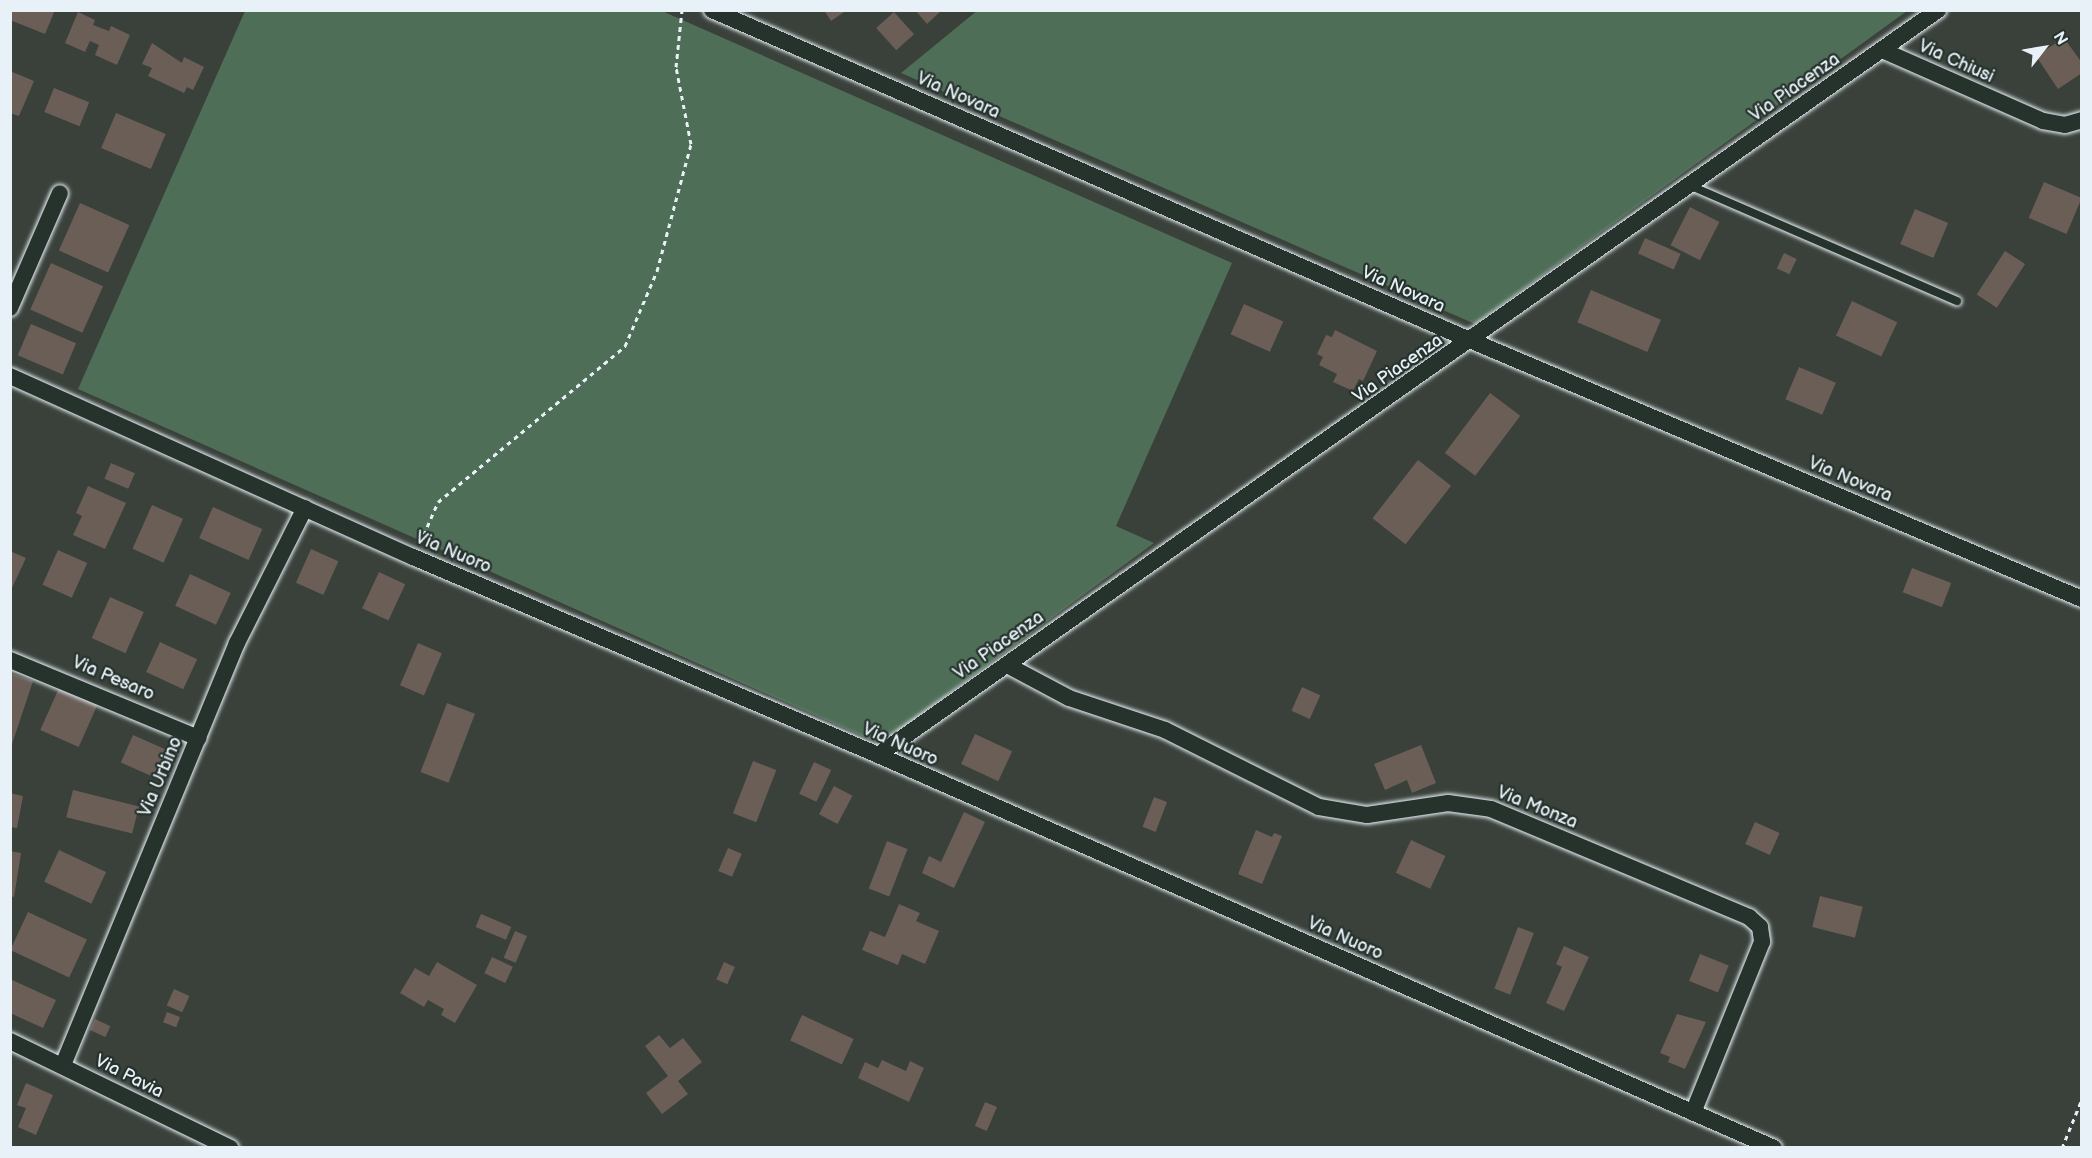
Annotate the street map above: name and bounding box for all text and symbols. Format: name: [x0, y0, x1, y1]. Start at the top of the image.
north arrow: [2014, 18, 2074, 78]
text: N: [2049, 28, 2071, 49]
street label: Via Chiusi: [1915, 36, 1997, 88]
street label: Via Piacenza: [1746, 49, 1844, 127]
street label: Via Novara: [913, 68, 1003, 124]
street label: Via Novara: [1358, 262, 1448, 318]
street label: Via Piacenza: [1349, 330, 1447, 408]
street label: Via Novara: [1805, 453, 1895, 507]
street label: Via Nuoro: [412, 527, 494, 579]
street label: Via Piacenza: [950, 607, 1048, 685]
street label: Via Pesaro: [69, 652, 157, 706]
street label: Via Nuoro: [859, 719, 941, 771]
street label: Via Urbino: [134, 734, 188, 820]
street label: Via Monza: [1494, 782, 1580, 834]
street label: Via Nuoro: [1304, 913, 1386, 965]
street label: Via Pavia: [91, 1051, 167, 1103]

